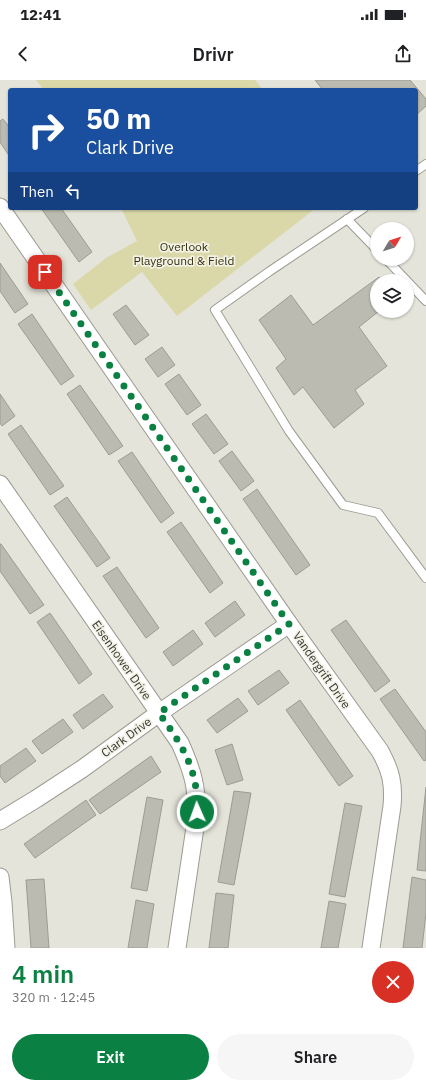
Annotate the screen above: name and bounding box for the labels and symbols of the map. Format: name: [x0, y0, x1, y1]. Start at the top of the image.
north arrow: [370, 222, 414, 266]
park label: Overlook Playground & Field: [133, 239, 235, 268]
pin: [28, 255, 62, 289]
street label: Eisenhower Drive: [89, 617, 155, 703]
street label: Vandergrift Drive: [290, 629, 354, 712]
street label: Clark Drive: [98, 713, 154, 760]
position arrow: [176, 791, 218, 833]

